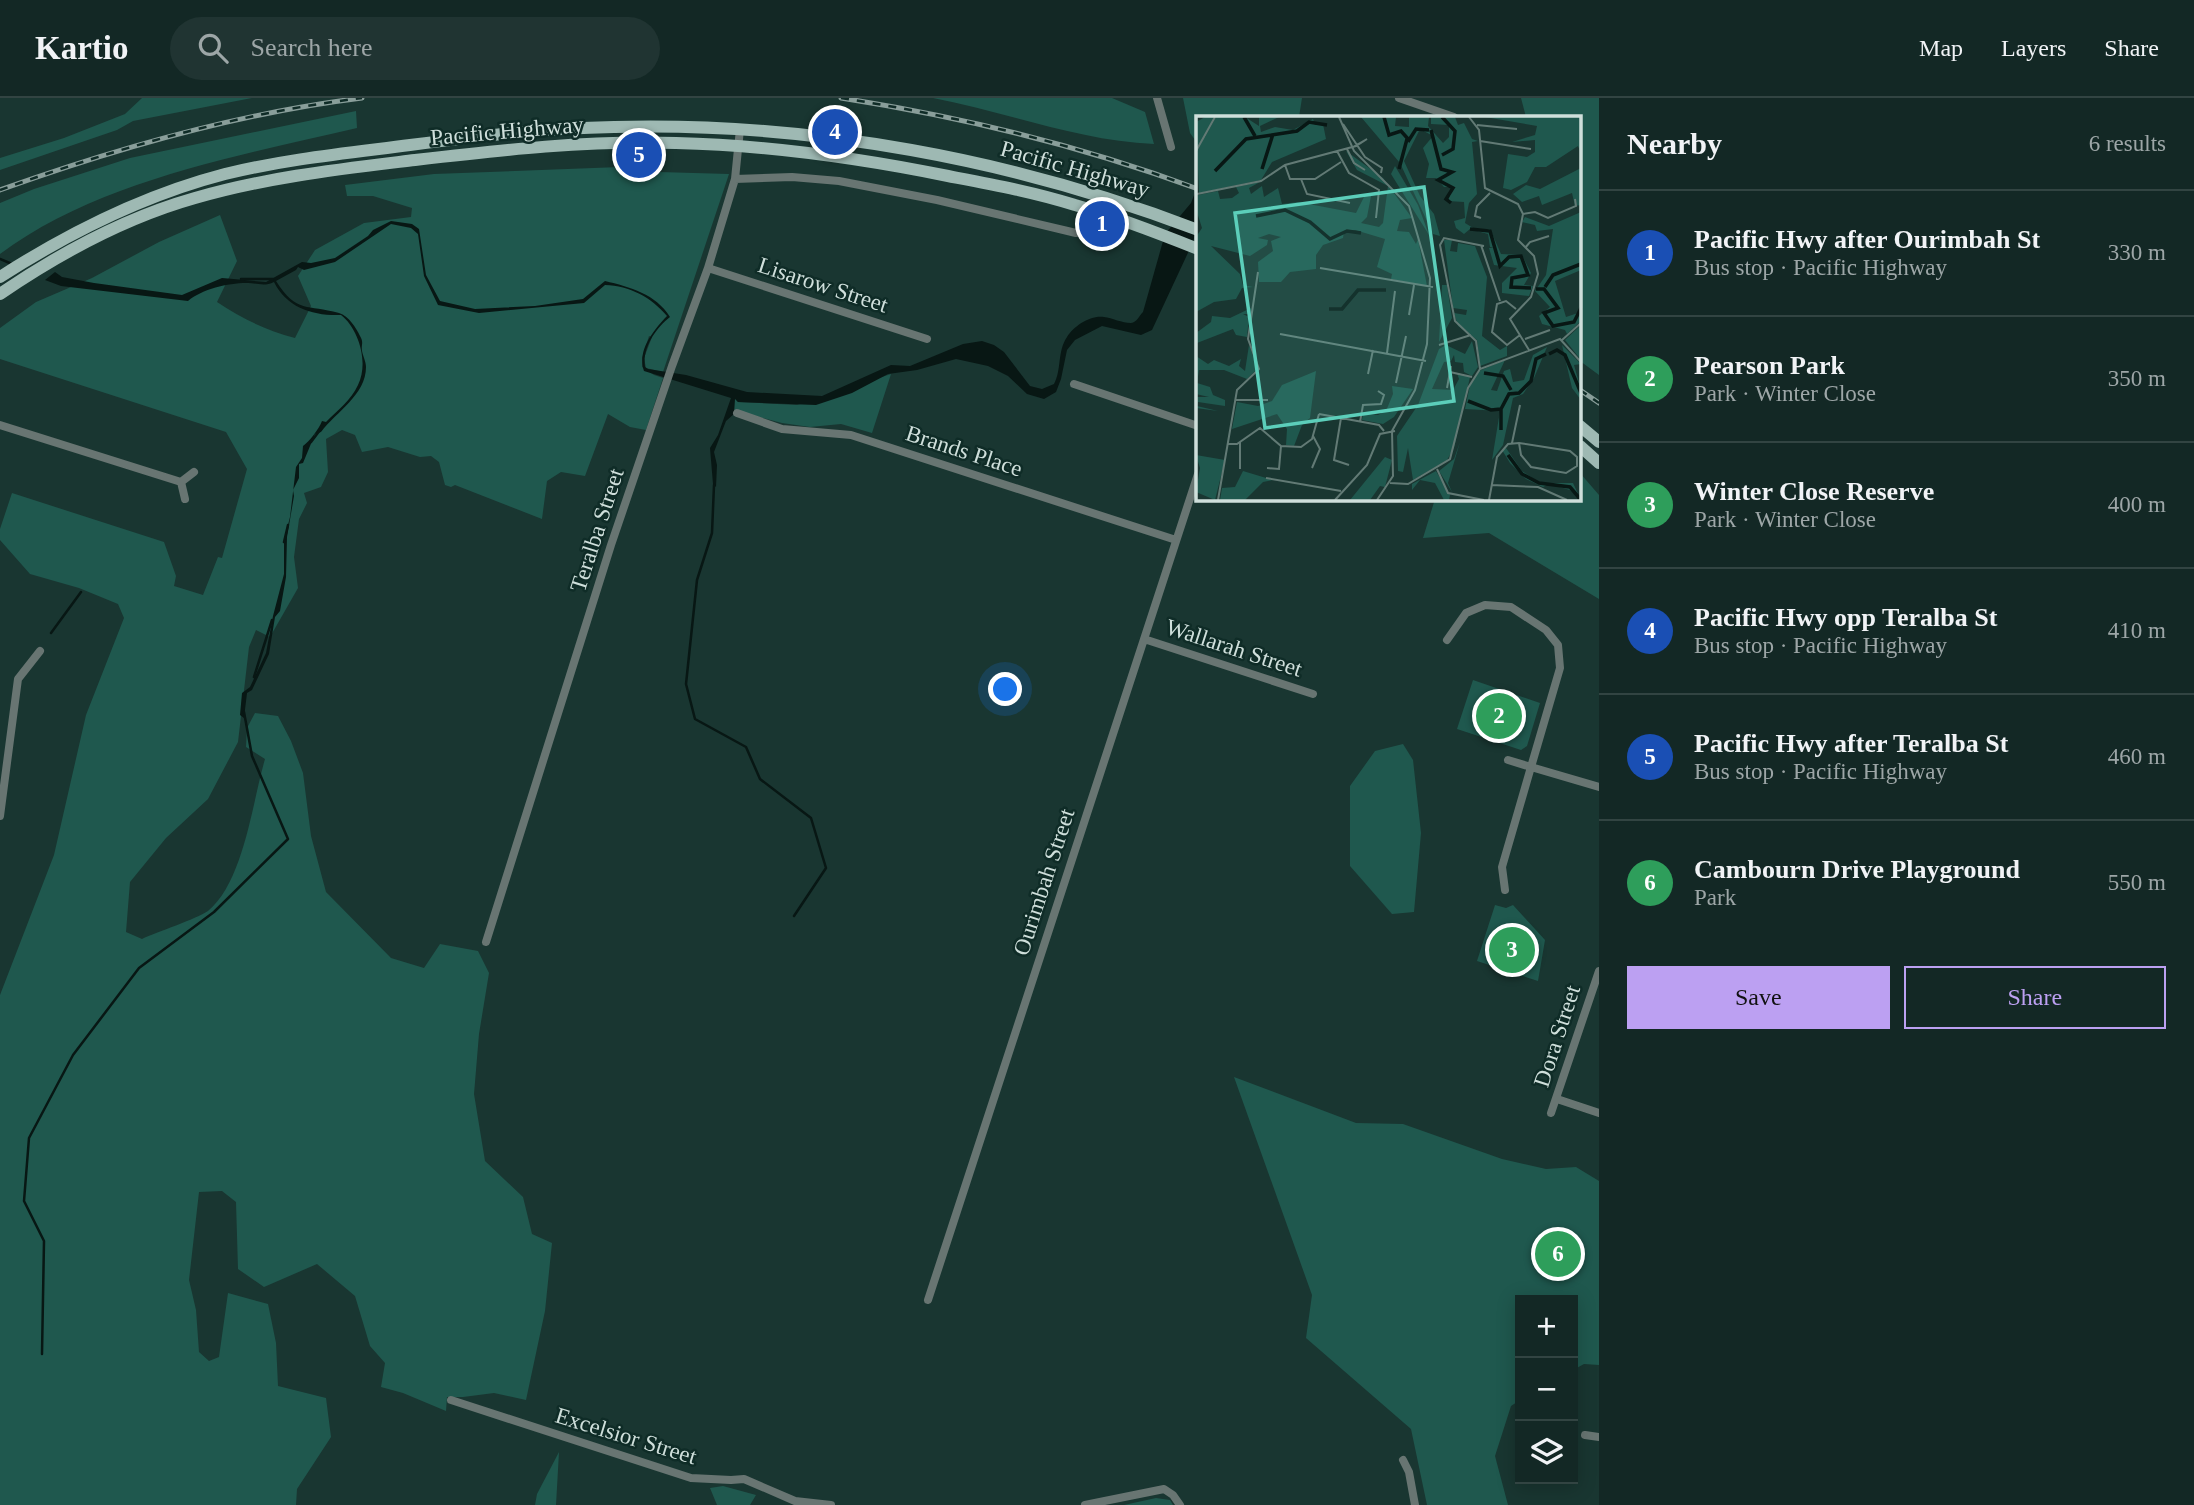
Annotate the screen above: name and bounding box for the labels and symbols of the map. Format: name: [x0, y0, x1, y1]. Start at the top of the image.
pin: 4: [812, 106, 858, 158]
street label: Pacific Highway: [429, 112, 585, 150]
inset map: [1196, 116, 1582, 500]
pin: 5: [616, 129, 662, 181]
street label: Pacific Highway: [998, 136, 1153, 202]
pin: 1: [1079, 198, 1125, 250]
street label: Lisarow Street: [755, 252, 892, 318]
street label: Brands Place: [903, 420, 1025, 482]
street label: Teralba Street: [565, 465, 629, 595]
street label: Wallarah Street: [1163, 614, 1306, 682]
your location: [988, 672, 1022, 706]
pin: 2: [1476, 690, 1522, 742]
street label: Ourimbah Street: [1009, 805, 1080, 958]
pin: 3: [1489, 924, 1535, 976]
street label: Dora Street: [1529, 981, 1585, 1090]
pin: 6: [1535, 1228, 1581, 1280]
street label: Excelsior Street: [552, 1403, 700, 1470]

